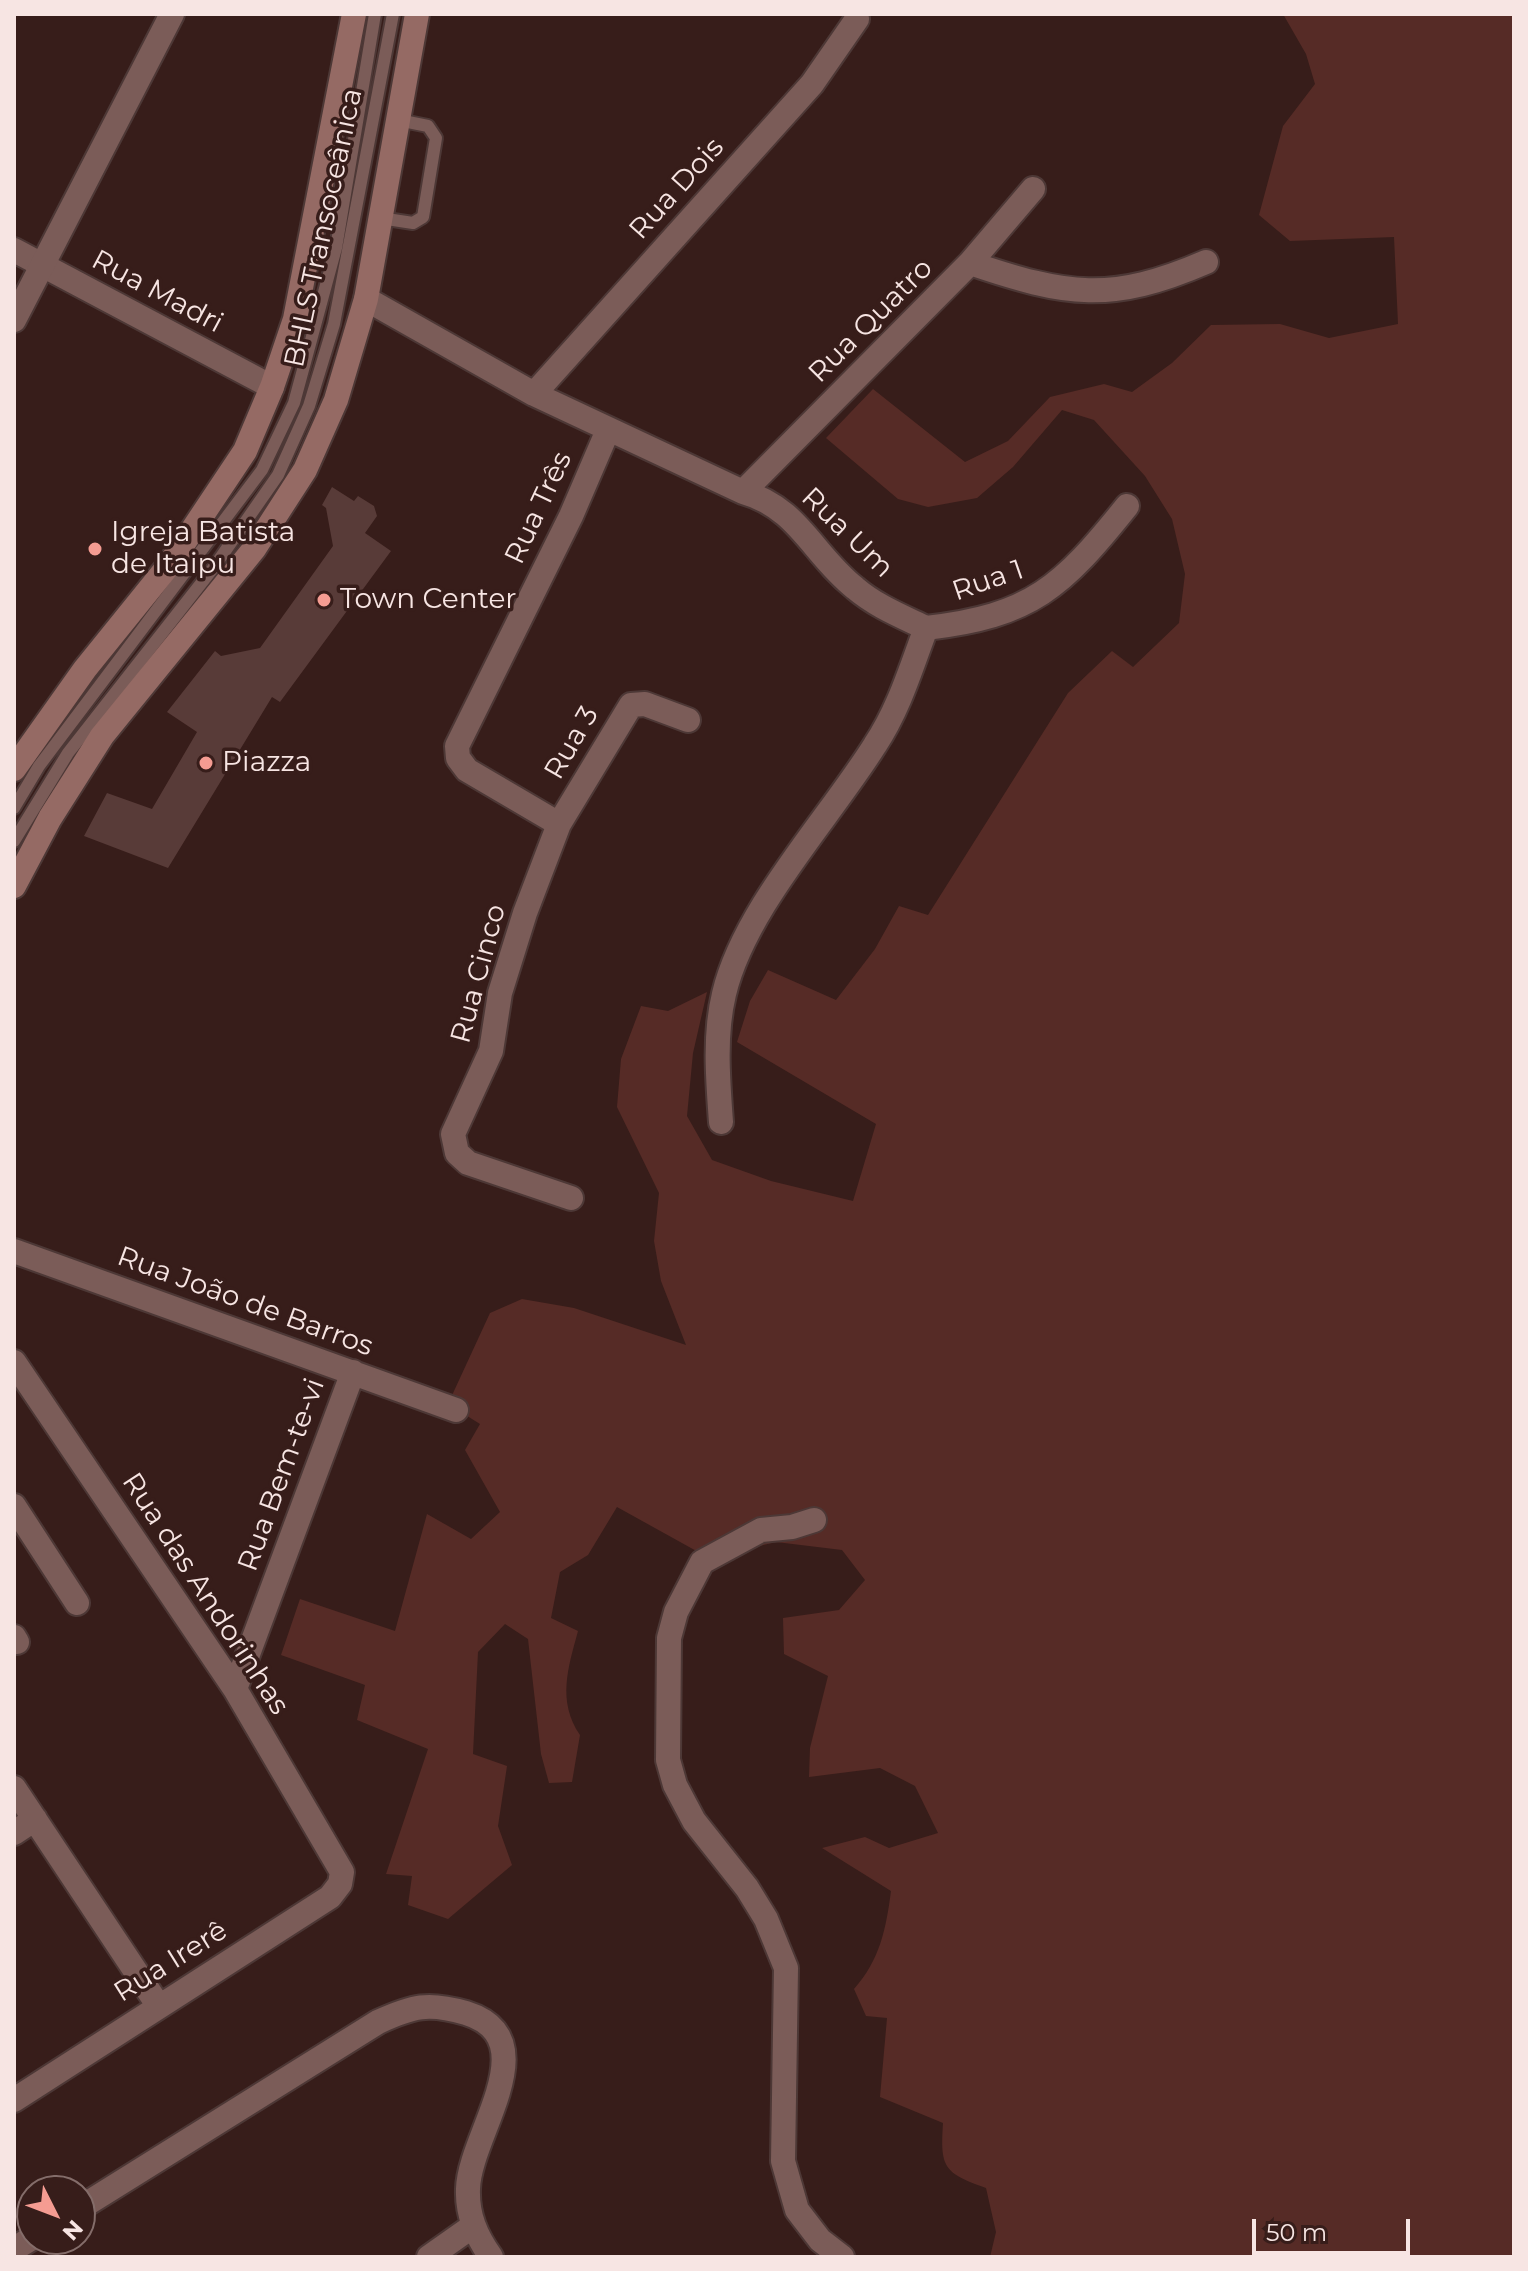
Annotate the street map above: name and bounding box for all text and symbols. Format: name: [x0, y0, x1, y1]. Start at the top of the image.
street label: BHLS Transoceânica: [278, 85, 370, 371]
street label: Rua Dois: [623, 131, 731, 247]
street label: Rua Madri: [86, 243, 228, 341]
street label: Rua Quatro: [802, 252, 940, 390]
street label: Rua Três: [498, 447, 580, 569]
street label: Rua Um: [794, 481, 900, 585]
place label: Igreja Batista de Itaipu: [111, 516, 295, 582]
marker: Igreja Batista de Itaipu: [86, 540, 104, 558]
street label: Rua 1: [948, 553, 1028, 609]
place label: Town Center: [340, 583, 517, 617]
marker: Town Center: [315, 591, 333, 609]
street label: Rua 3: [538, 701, 606, 785]
place label: Piazza: [222, 746, 311, 780]
marker: Piazza: [197, 754, 215, 772]
street label: Rua Cinco: [444, 901, 514, 1047]
street label: Rua João de Barros: [112, 1240, 378, 1364]
street label: Rua Bem-te-vi: [232, 1374, 332, 1576]
street label: Rua das Andorinhas: [114, 1467, 296, 1721]
street label: Rua Irerê: [108, 1914, 234, 2010]
north arrow: [16, 2175, 96, 2255]
scale bar: [1256, 2203, 1414, 2253]
text: N: [57, 2214, 89, 2246]
text: 50 m: [1266, 2218, 1327, 2247]

